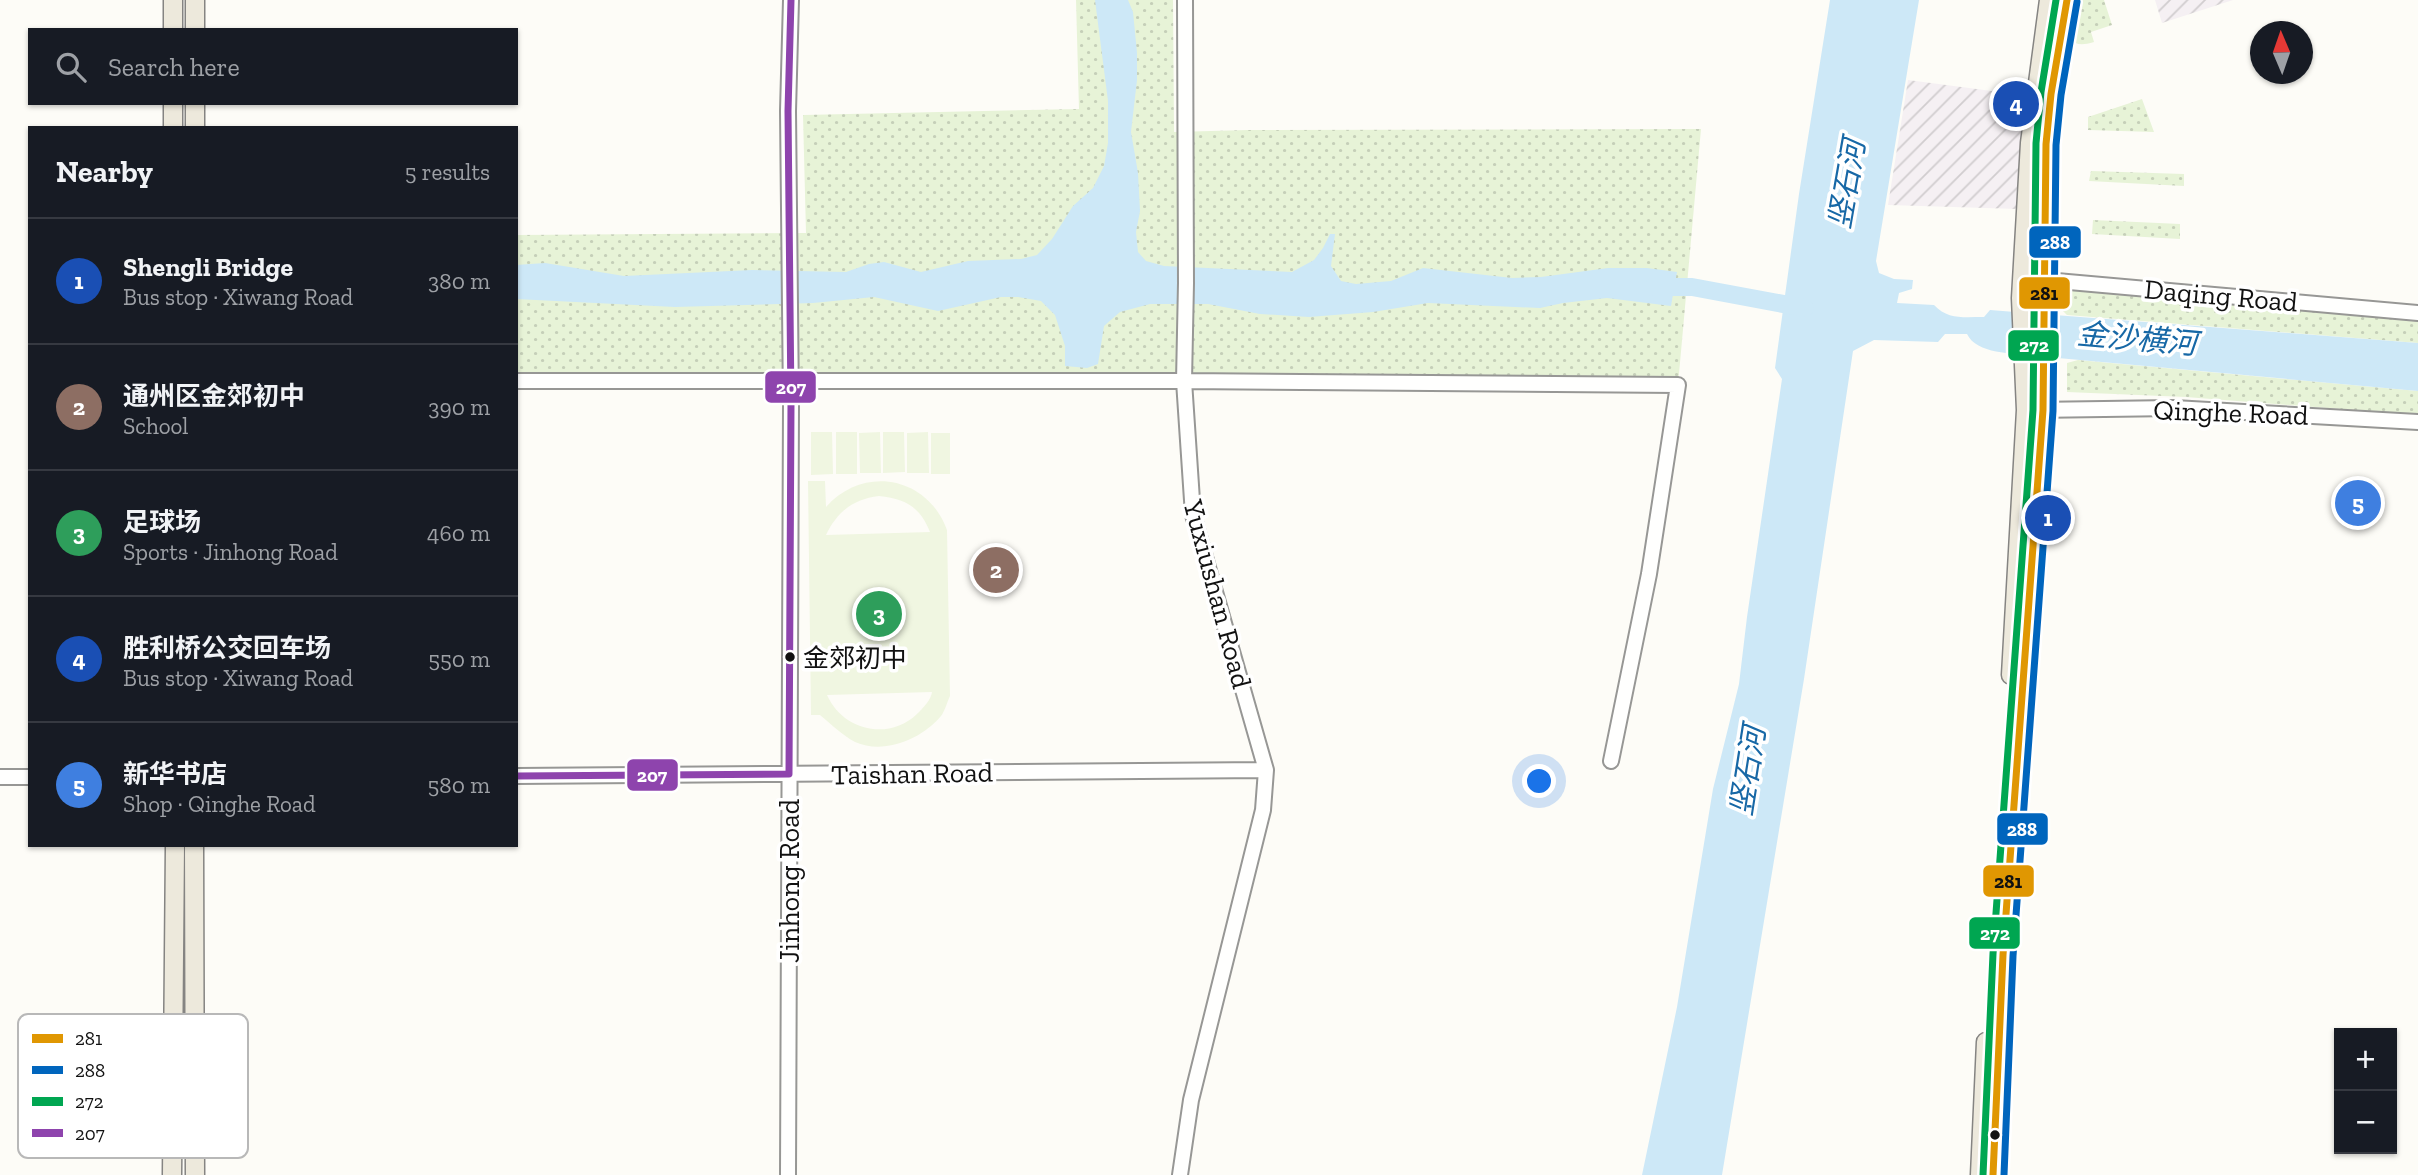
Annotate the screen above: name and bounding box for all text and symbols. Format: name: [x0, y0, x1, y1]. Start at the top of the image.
north arrow: [2250, 21, 2313, 84]
search box: [28, 28, 518, 105]
icon: search: [52, 48, 90, 86]
text: Search here: [108, 51, 240, 83]
pin: 4: [1993, 78, 2039, 130]
water label: 竖石河: [1821, 132, 1873, 231]
text: Nearby: [56, 154, 153, 190]
text: 5 results: [405, 158, 490, 186]
line badge: 288: [2028, 225, 2082, 259]
text: 288: [2040, 231, 2070, 254]
text: Shengli Bridge: [123, 251, 293, 283]
text: 1: [74, 267, 84, 295]
text: 380 m: [428, 267, 490, 295]
street label: Daqing Road: [2143, 272, 2299, 319]
line badge: 281: [2018, 276, 2071, 310]
text: 281: [2030, 282, 2058, 305]
text: Bus stop · Xiwang Road: [123, 283, 353, 311]
water label: 金沙横河: [2076, 316, 2203, 363]
line badge: 272: [2007, 329, 2060, 362]
text: 272: [2019, 334, 2049, 357]
line badge: 207: [764, 370, 817, 404]
text: 207: [776, 376, 807, 399]
text: 通州区金郊初中: [123, 380, 305, 412]
text: 2: [73, 393, 85, 421]
text: 390 m: [428, 393, 490, 421]
street label: Qinghe Road: [2153, 393, 2309, 432]
text: School: [123, 412, 188, 440]
pin: 5: [2335, 477, 2381, 529]
pin: 1: [2025, 492, 2071, 544]
street label: Yuxiushan Road: [1176, 495, 1259, 692]
text: 足球场: [123, 506, 201, 538]
text: 3: [73, 519, 85, 547]
text: 460 m: [427, 519, 490, 547]
text: Sports · Jinhong Road: [123, 538, 338, 566]
pin: 2: [973, 544, 1019, 596]
pin: 3: [856, 588, 902, 640]
text: 胜利桥公交回车场: [123, 632, 331, 664]
place label: 金郊初中: [803, 642, 907, 674]
text: 4: [72, 645, 86, 673]
text: 550 m: [428, 645, 490, 673]
marker: 金郊初中: [783, 650, 797, 664]
text: Bus stop · Xiwang Road: [123, 664, 353, 692]
water label: 竖石河: [1723, 719, 1774, 818]
street label: Taishan Road: [831, 756, 993, 791]
text: 新华书店: [123, 758, 227, 790]
line badge: 207: [626, 758, 679, 792]
text: 207: [637, 764, 668, 787]
your location: [1522, 764, 1556, 798]
text: 5: [73, 771, 85, 799]
text: 580 m: [428, 771, 490, 799]
text: Shop · Qinghe Road: [123, 790, 316, 818]
street label: Jinhong Road: [773, 799, 806, 963]
line badge: 288: [1996, 812, 2049, 846]
text: 288: [2007, 818, 2037, 841]
line badge: 281: [1982, 864, 2035, 898]
text: 281: [1994, 870, 2022, 893]
line badge: 272: [1968, 916, 2021, 950]
text: 272: [1980, 922, 2010, 945]
legend: [18, 1014, 248, 1158]
text: 281: [75, 1027, 102, 1050]
map controls: [2334, 1028, 2397, 1154]
button: +: [2334, 1028, 2397, 1091]
text: 288: [75, 1059, 105, 1082]
text: 272: [75, 1090, 104, 1113]
button: −: [2334, 1091, 2397, 1154]
text: 207: [75, 1122, 105, 1145]
unlabelled marker: [1988, 1128, 2002, 1142]

